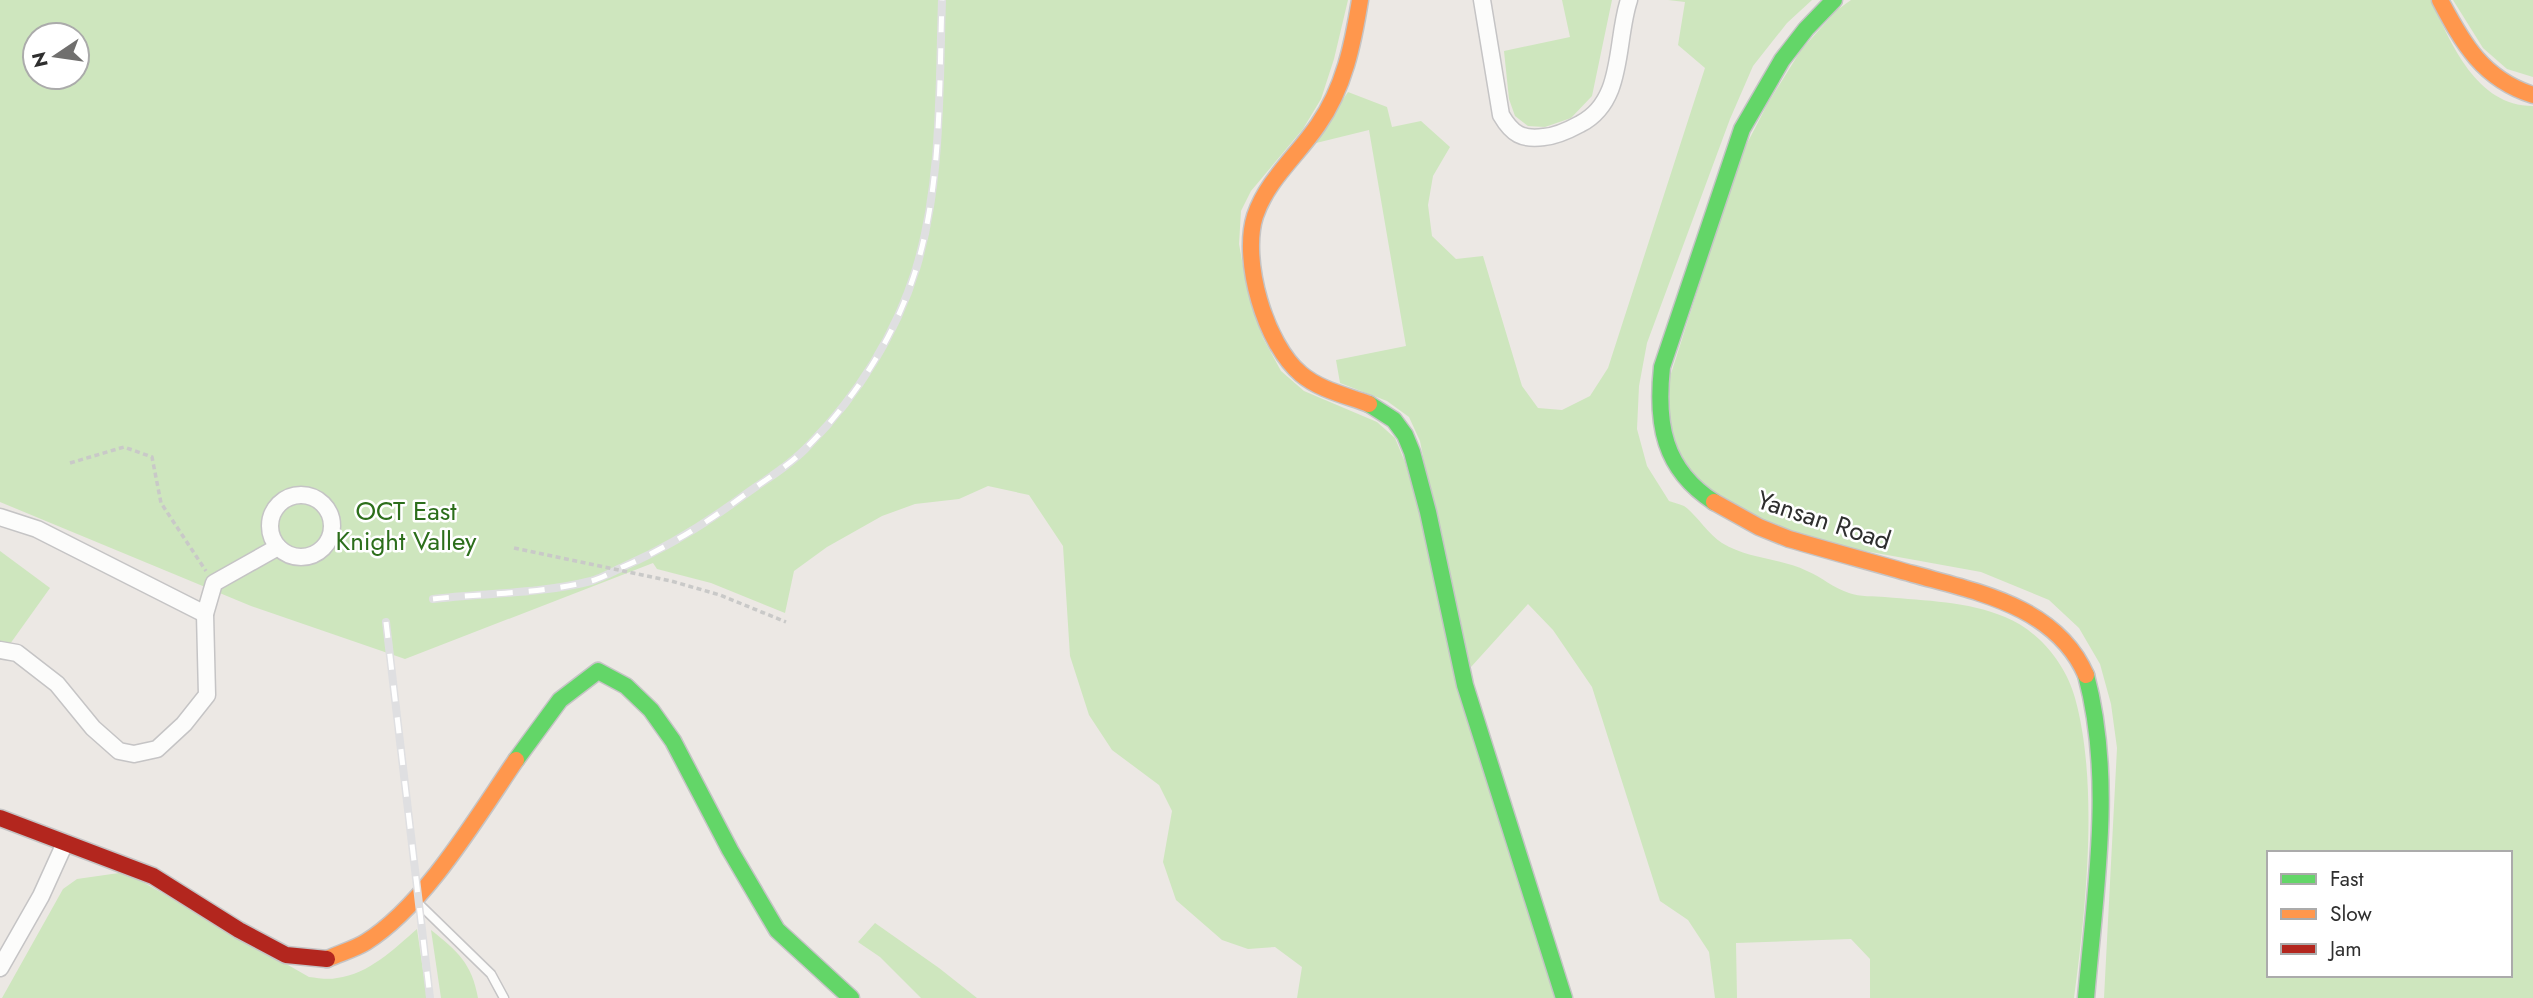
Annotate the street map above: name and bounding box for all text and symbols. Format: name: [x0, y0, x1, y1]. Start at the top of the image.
north arrow: [21, 21, 91, 91]
text: N: [25, 49, 55, 70]
street label: Yansan Road: [1752, 481, 1896, 559]
park label: OCT East Knight Valley: [335, 492, 477, 560]
legend: [2267, 851, 2512, 977]
text: Fast: [2330, 864, 2363, 894]
text: Slow: [2330, 899, 2372, 929]
text: Jam: [2327, 934, 2362, 964]

